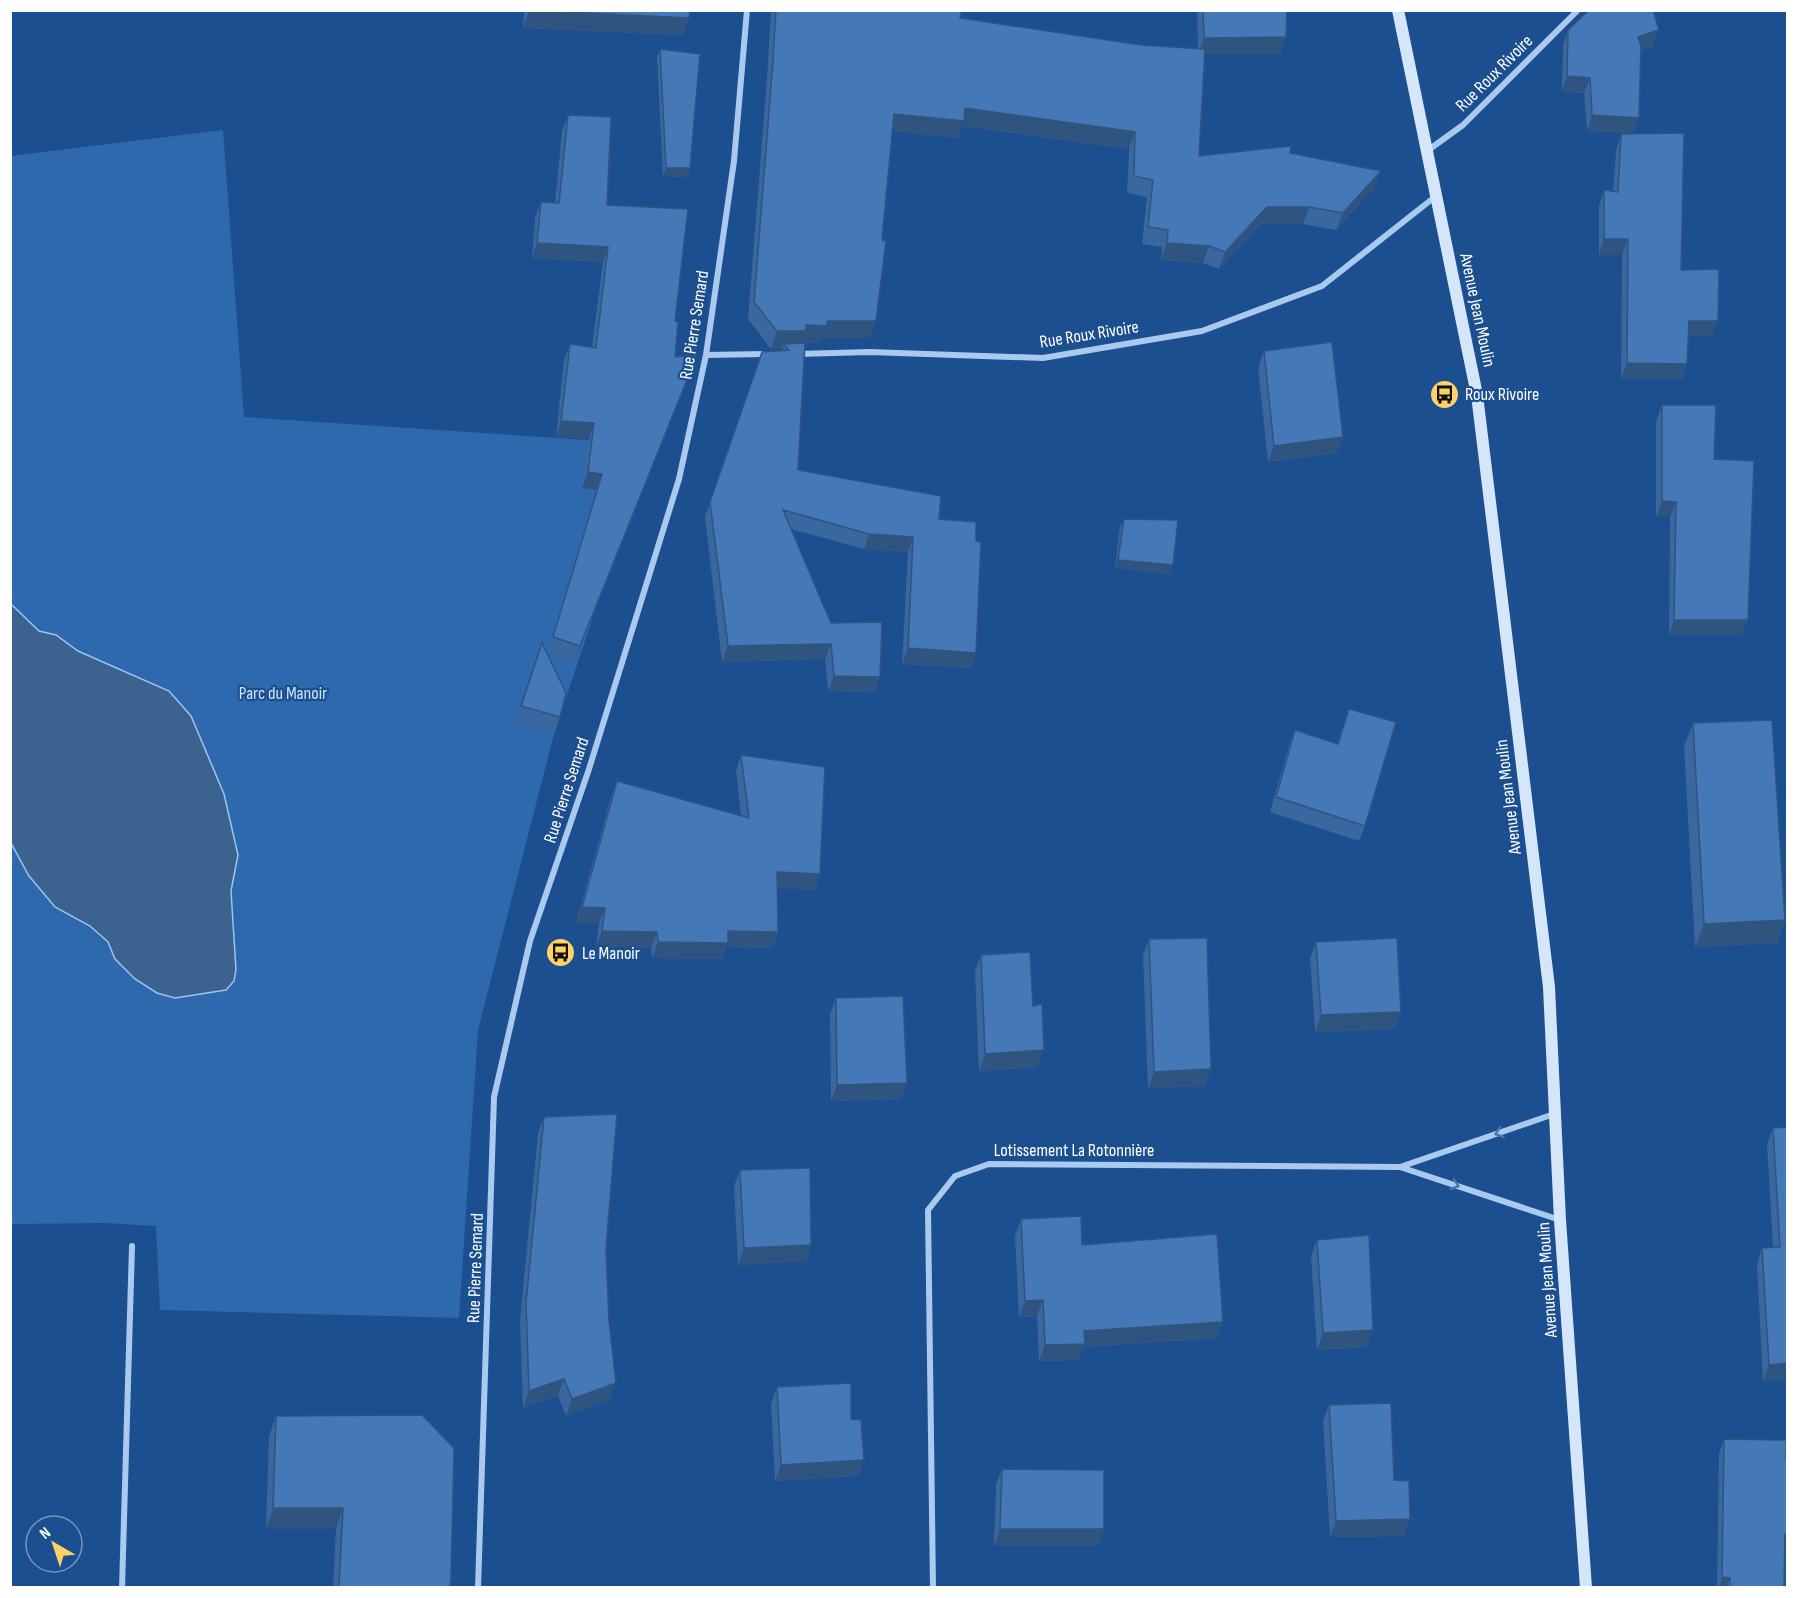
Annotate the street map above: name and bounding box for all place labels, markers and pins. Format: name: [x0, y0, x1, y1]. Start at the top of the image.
bus stop icon: Roux Rivoire: [1428, 378, 1460, 410]
place label: Roux Rivoire: [1465, 384, 1539, 405]
bus stop icon: Le Manoir: [545, 937, 577, 969]
place label: Le Manoir: [582, 943, 640, 964]

